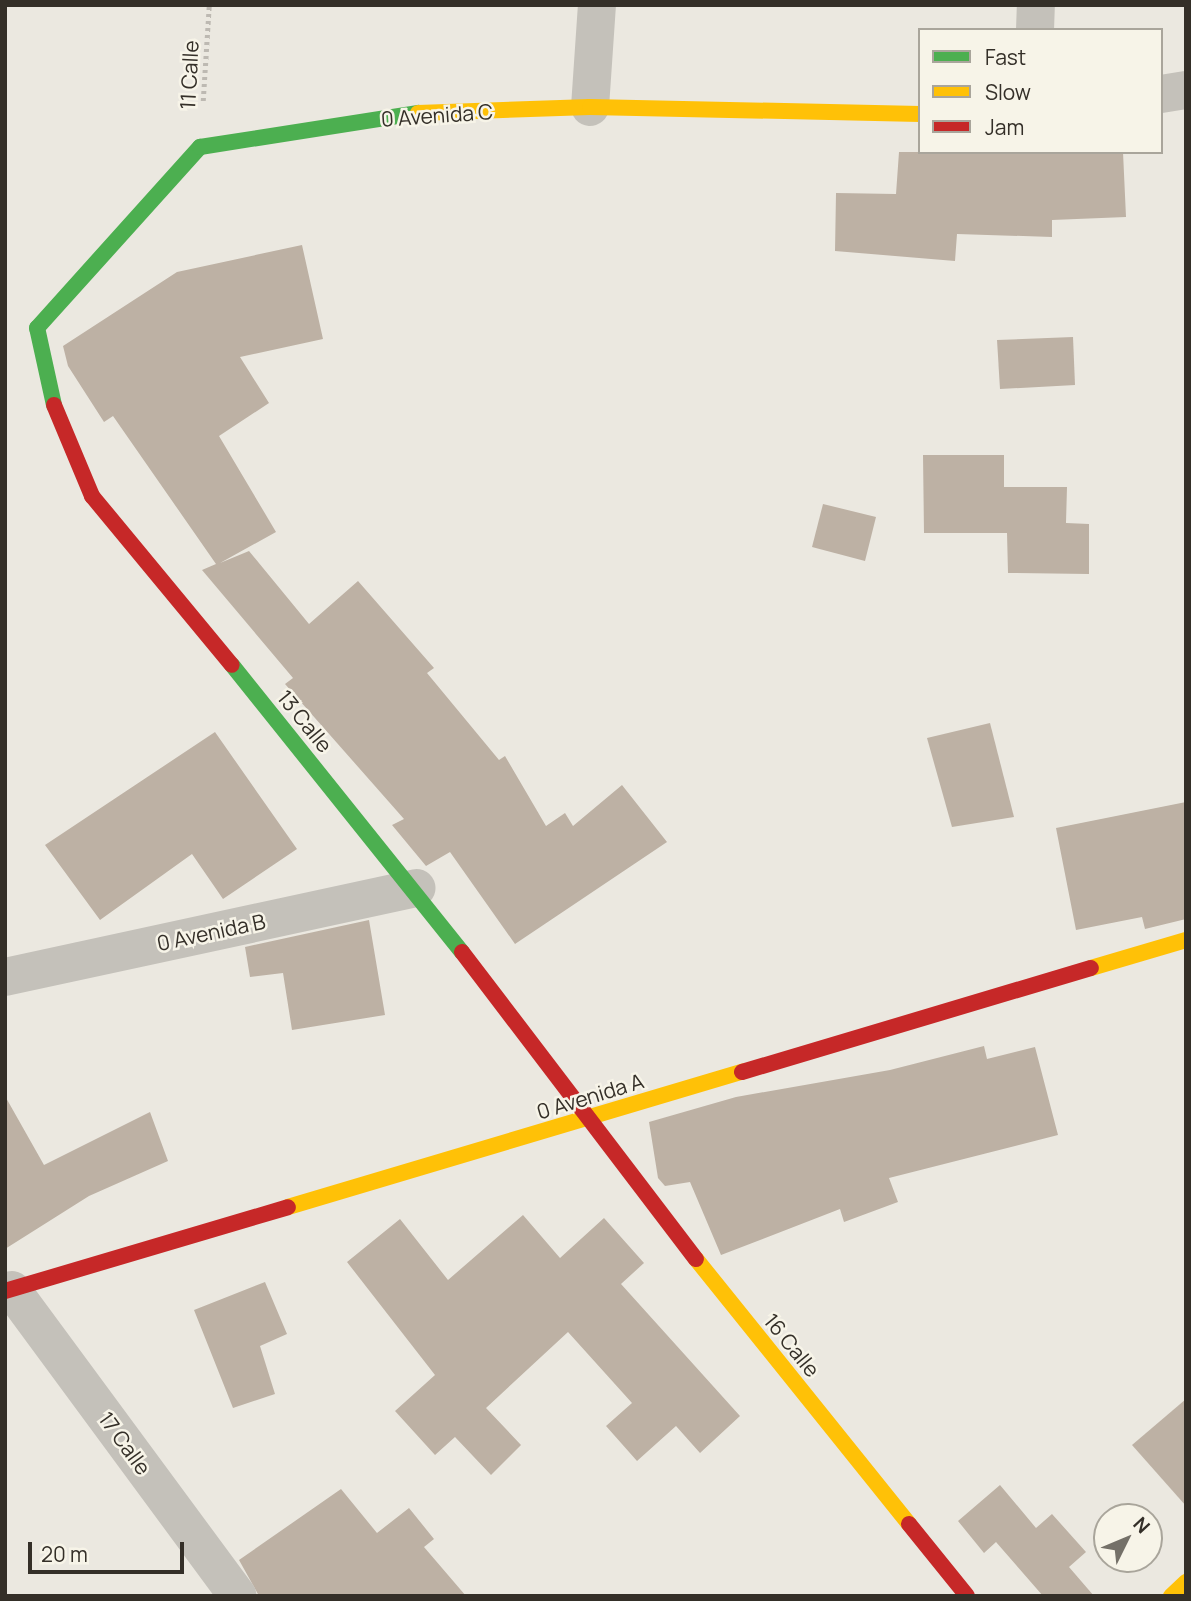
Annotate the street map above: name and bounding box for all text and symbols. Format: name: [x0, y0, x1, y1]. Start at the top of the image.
legend: [918, 28, 1163, 154]
street label: 11 Calle: [175, 40, 203, 110]
text: Fast: [985, 43, 1026, 71]
text: Slow: [985, 78, 1031, 106]
street label: 0 Avenida C: [380, 99, 494, 131]
text: Jam: [985, 113, 1024, 141]
street label: 13 Calle: [272, 685, 338, 757]
street label: 0 Avenida B: [154, 908, 268, 956]
street label: 0 Avenida A: [533, 1068, 647, 1124]
street label: 16 Calle: [759, 1308, 825, 1382]
street label: 17 Calle: [94, 1407, 156, 1479]
north arrow: [1093, 1503, 1163, 1573]
text: N: [1128, 1511, 1156, 1539]
scale bar: [32, 1528, 187, 1572]
text: 20 m: [41, 1540, 88, 1568]

